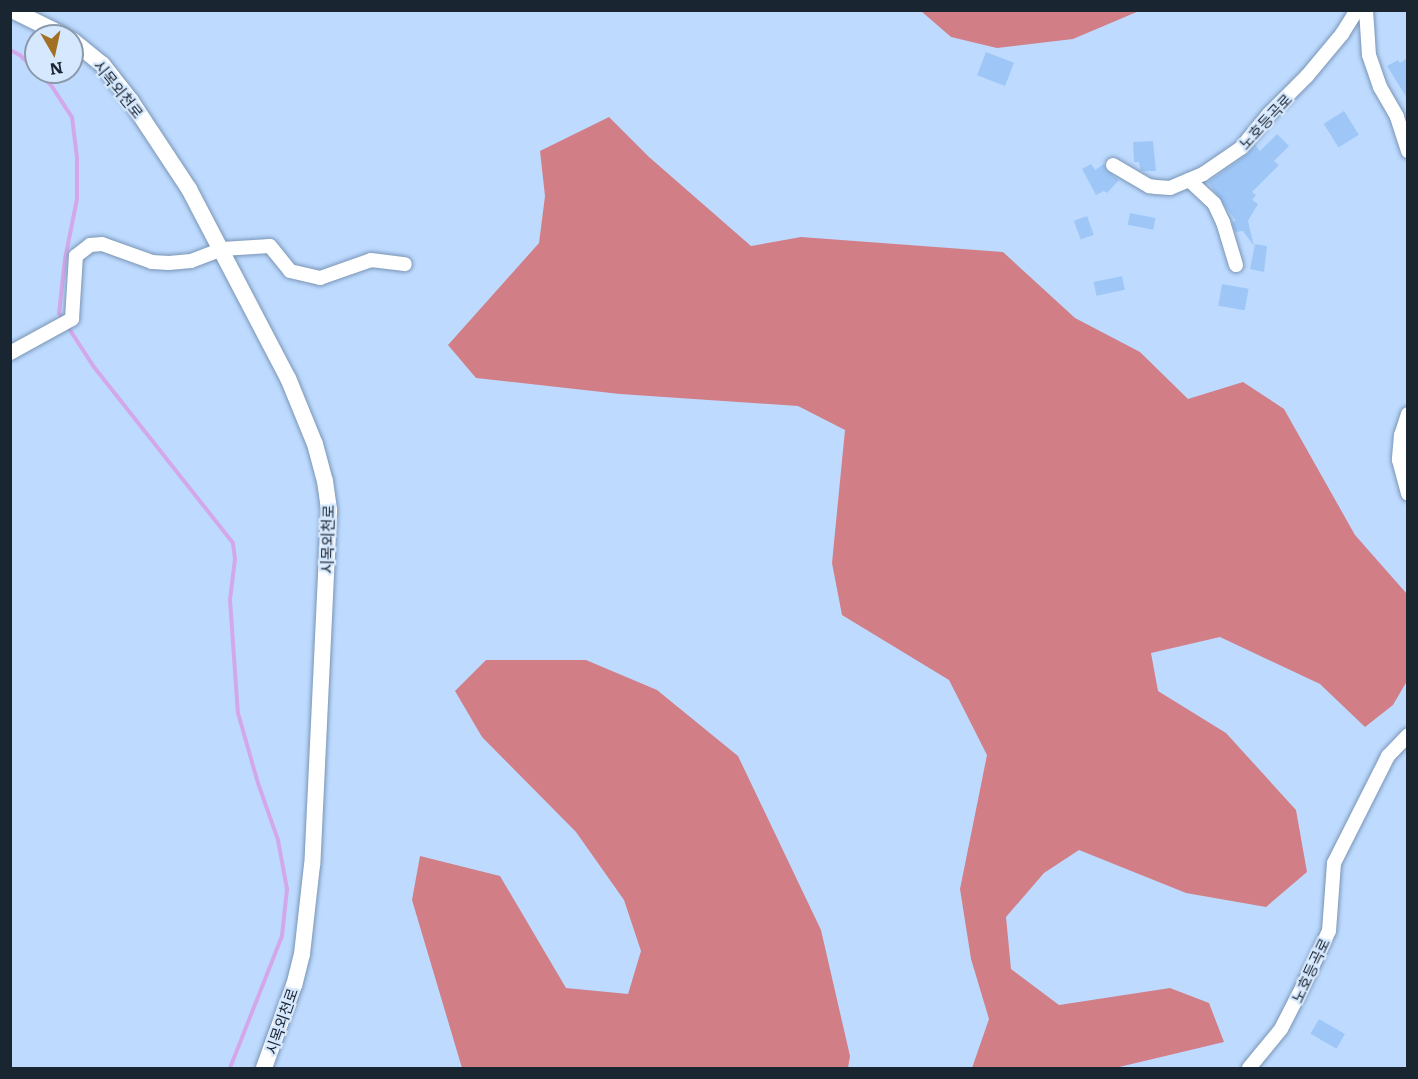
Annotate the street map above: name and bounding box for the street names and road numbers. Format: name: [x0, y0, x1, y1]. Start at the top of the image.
street label: 시목외천로: [90, 57, 148, 121]
street label: 노호등곡로: [1235, 90, 1295, 152]
street label: 시목외천로: [317, 504, 337, 574]
street label: 노호등곡로: [1287, 935, 1333, 1005]
street label: 시목외천로: [261, 985, 301, 1057]

